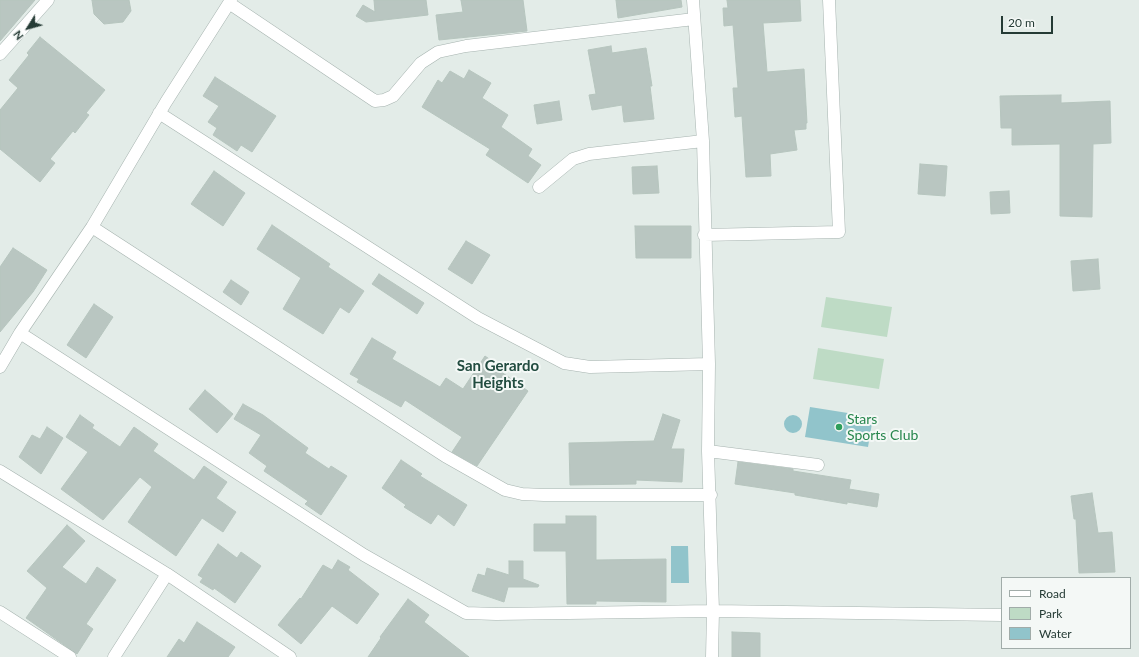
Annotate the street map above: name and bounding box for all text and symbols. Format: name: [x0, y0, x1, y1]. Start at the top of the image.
north arrow: [8, 8, 48, 48]
scale bar: [1003, 8, 1055, 34]
text: 20 m: [1008, 15, 1035, 30]
text: N: [10, 28, 26, 43]
district label: San Gerardo Heights: [457, 357, 539, 392]
place label: Stars Sports Club: [847, 411, 918, 444]
marker: Stars Sports Club: [834, 422, 844, 432]
legend: [1001, 577, 1131, 649]
text: Road: [1039, 586, 1066, 601]
text: Park: [1039, 606, 1062, 621]
text: Water: [1039, 626, 1072, 641]

